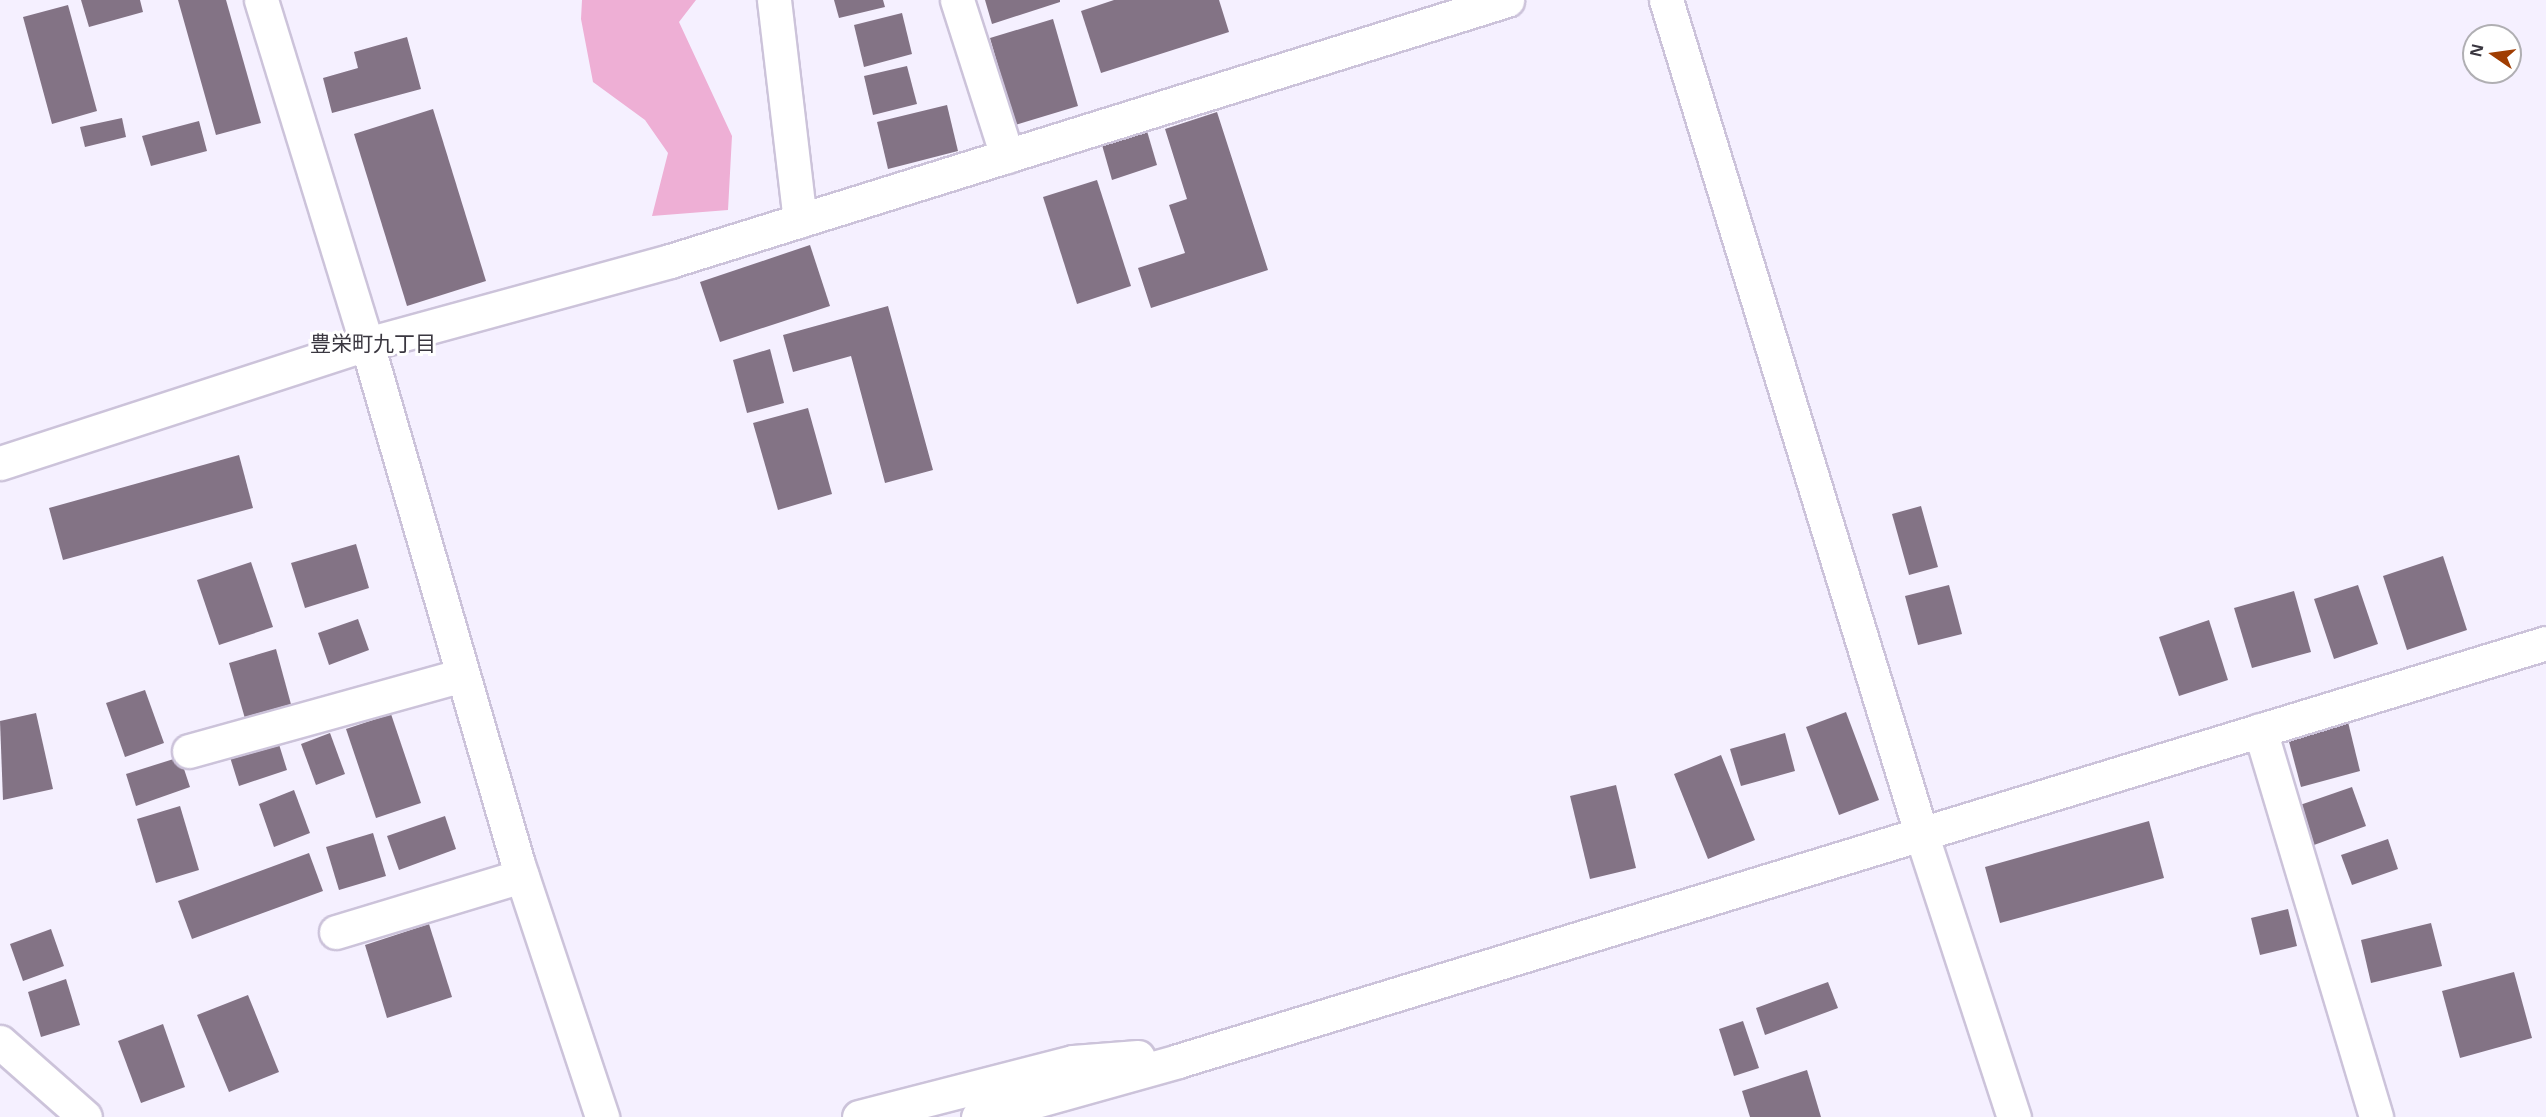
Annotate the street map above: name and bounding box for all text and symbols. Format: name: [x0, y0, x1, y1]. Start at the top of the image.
north arrow: [2462, 24, 2522, 84]
text: N: [2464, 42, 2489, 59]
district label: 豊栄町九丁目: [310, 330, 436, 356]

